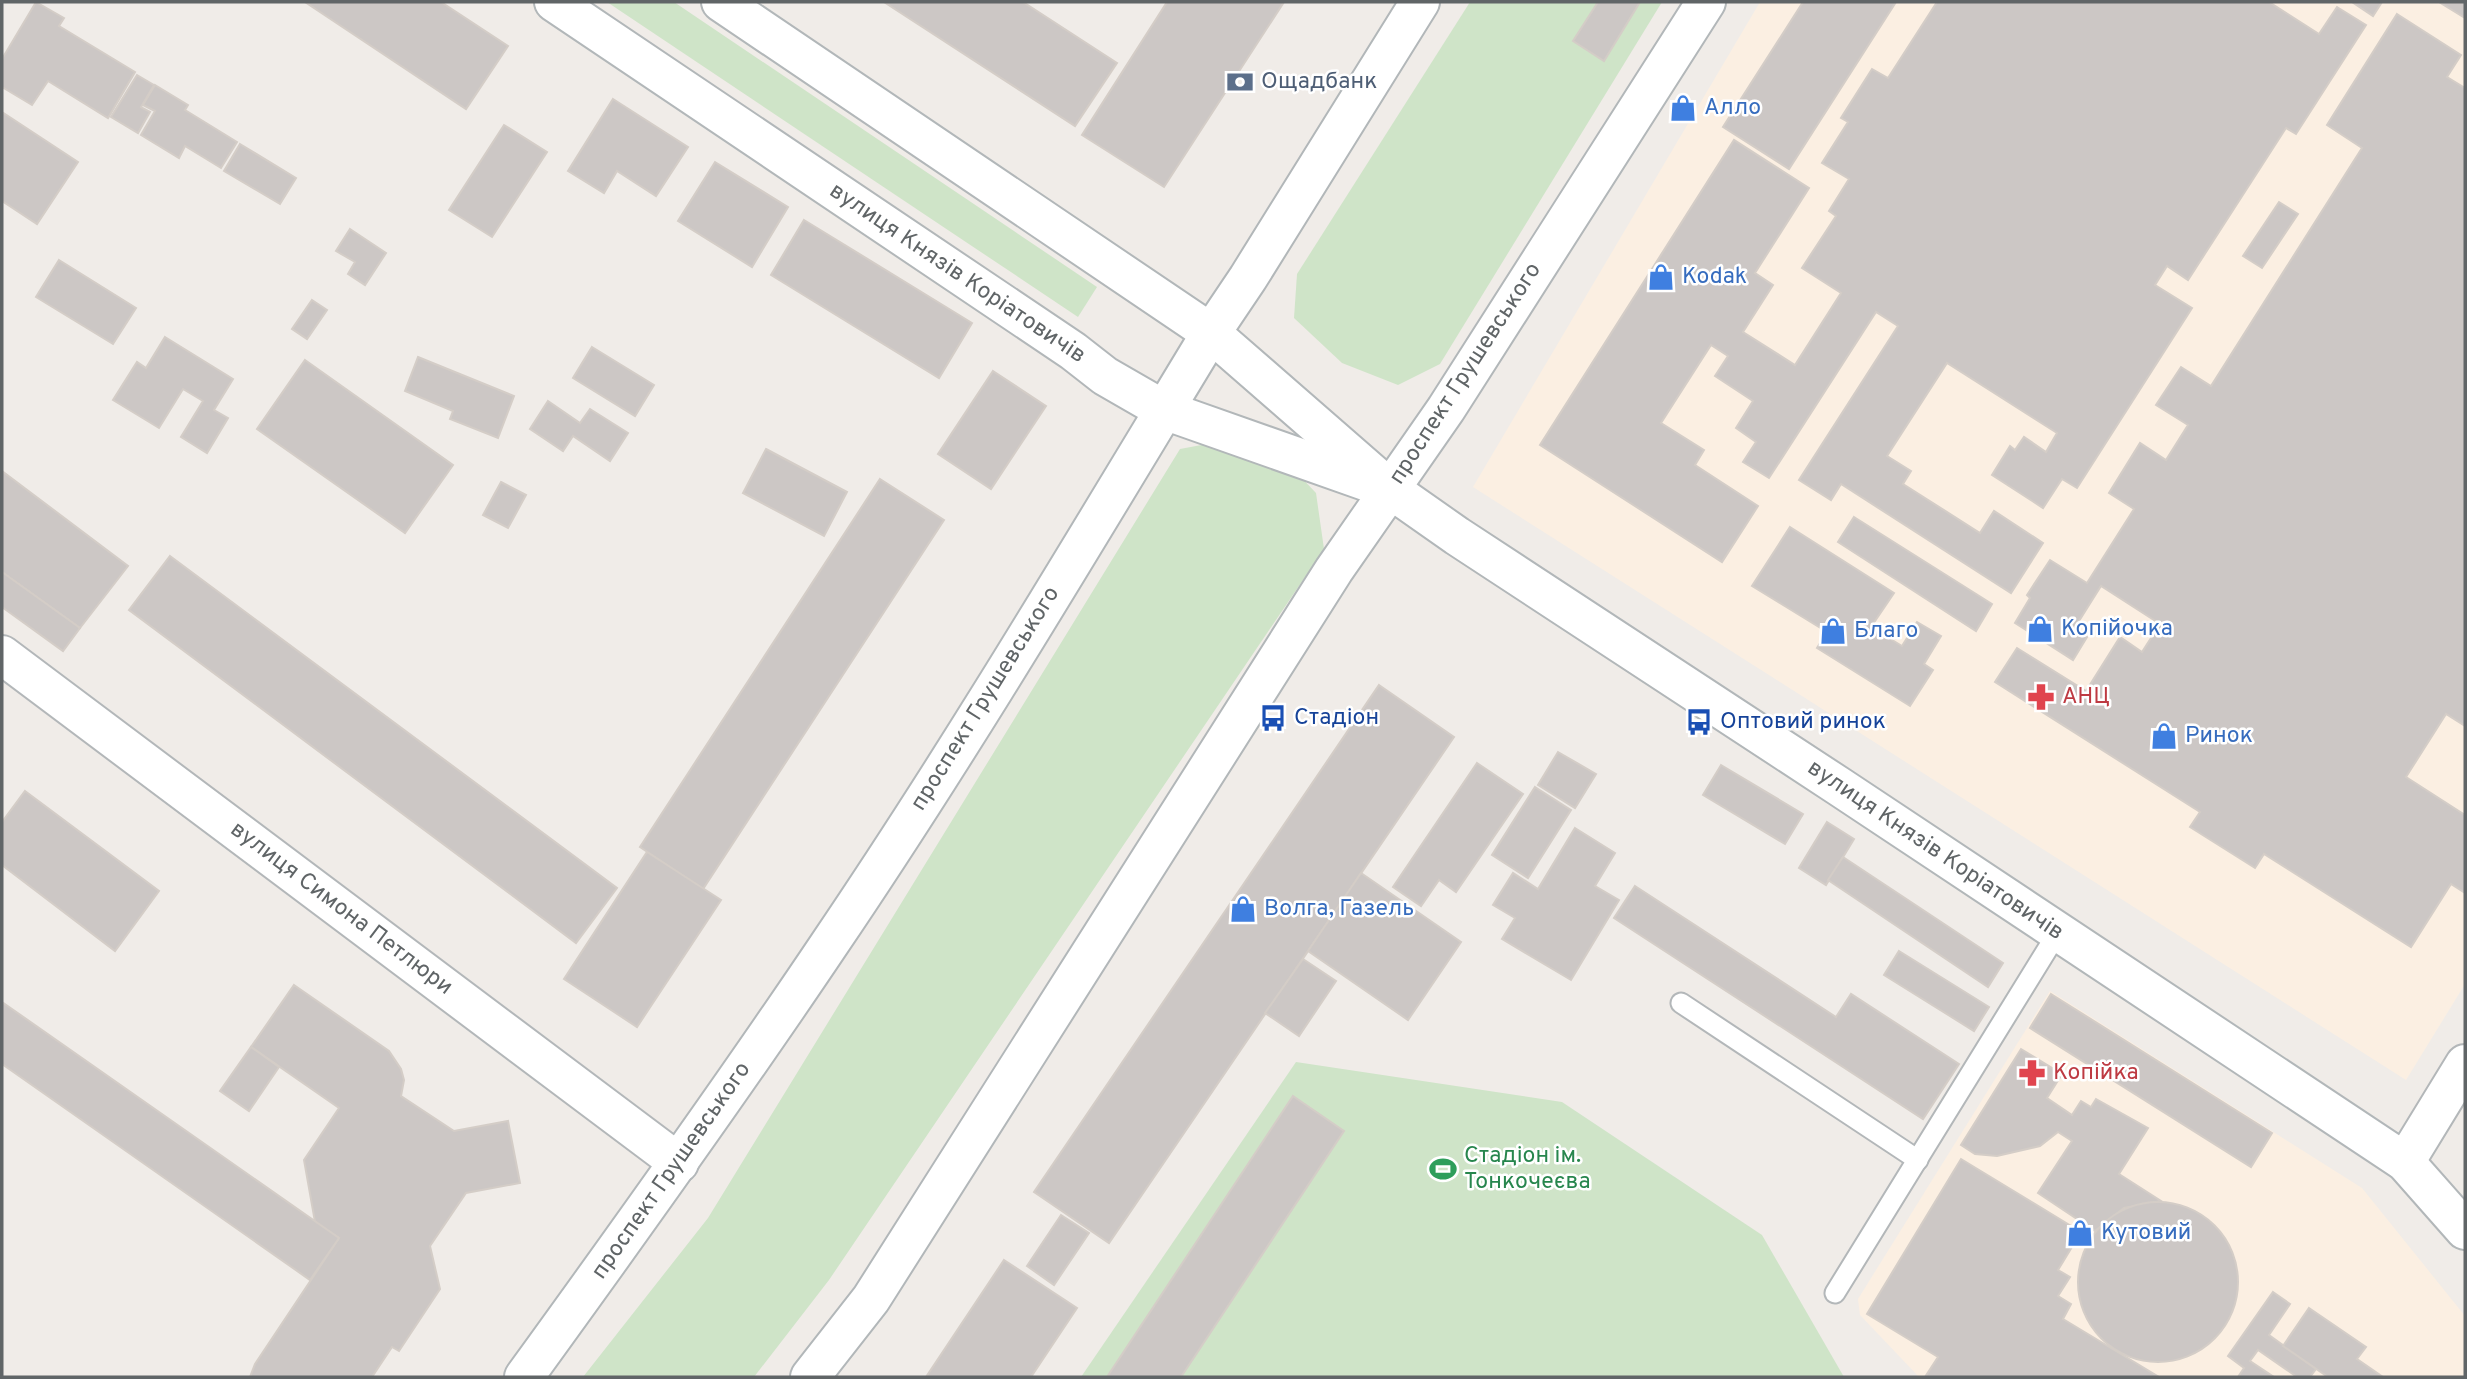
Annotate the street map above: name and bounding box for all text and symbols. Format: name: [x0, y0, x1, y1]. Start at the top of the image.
bank icon: Ощадбанк: [1225, 67, 1255, 97]
place label: Ощадбанк: [1261, 68, 1377, 97]
shop icon: Алло: [1668, 93, 1698, 123]
place label: Алло: [1704, 94, 1761, 123]
street label: вулиця Князів Коріатовичів: [823, 177, 1091, 371]
street label: проспект Грушевського: [1383, 258, 1549, 490]
shop icon: Kodak: [1646, 262, 1676, 292]
place label: Kodak: [1682, 263, 1747, 292]
street label: проспект Грушевського: [905, 582, 1067, 816]
shop icon: Копійочка: [2025, 614, 2055, 644]
place label: Копійочка: [2061, 615, 2173, 644]
shop icon: Благо: [1818, 616, 1848, 646]
place label: Благо: [1854, 617, 1918, 646]
pharmacy icon: АНЦ: [2026, 682, 2056, 712]
place label: АНЦ: [2062, 683, 2110, 712]
bus stop icon: Стадіон: [1258, 703, 1288, 733]
place label: Стадіон: [1294, 704, 1379, 733]
bus stop icon: Оптовий ринок: [1684, 707, 1714, 737]
place label: Оптовий ринок: [1720, 708, 1886, 737]
shop icon: Ринок: [2149, 721, 2179, 751]
place label: Ринок: [2185, 722, 2253, 751]
street label: вулиця Князів Коріатовичів: [1801, 754, 2069, 948]
street label: вулиця Симона Петлюри: [224, 816, 458, 1002]
shop icon: Волга, Газель: [1228, 894, 1258, 924]
place label: Волга, Газель: [1264, 895, 1414, 924]
street label: проспект Грушевського: [586, 1057, 758, 1285]
pharmacy icon: Копійка: [2017, 1058, 2047, 1088]
place label: Копійка: [2053, 1059, 2139, 1088]
place label: Стадіон ім. Тонкочеєва: [1464, 1142, 1591, 1197]
sports icon: Стадіон ім. Тонкочеєва: [1428, 1154, 1458, 1184]
shop icon: Кутовий: [2065, 1218, 2095, 1248]
place label: Кутовий: [2101, 1219, 2191, 1248]

